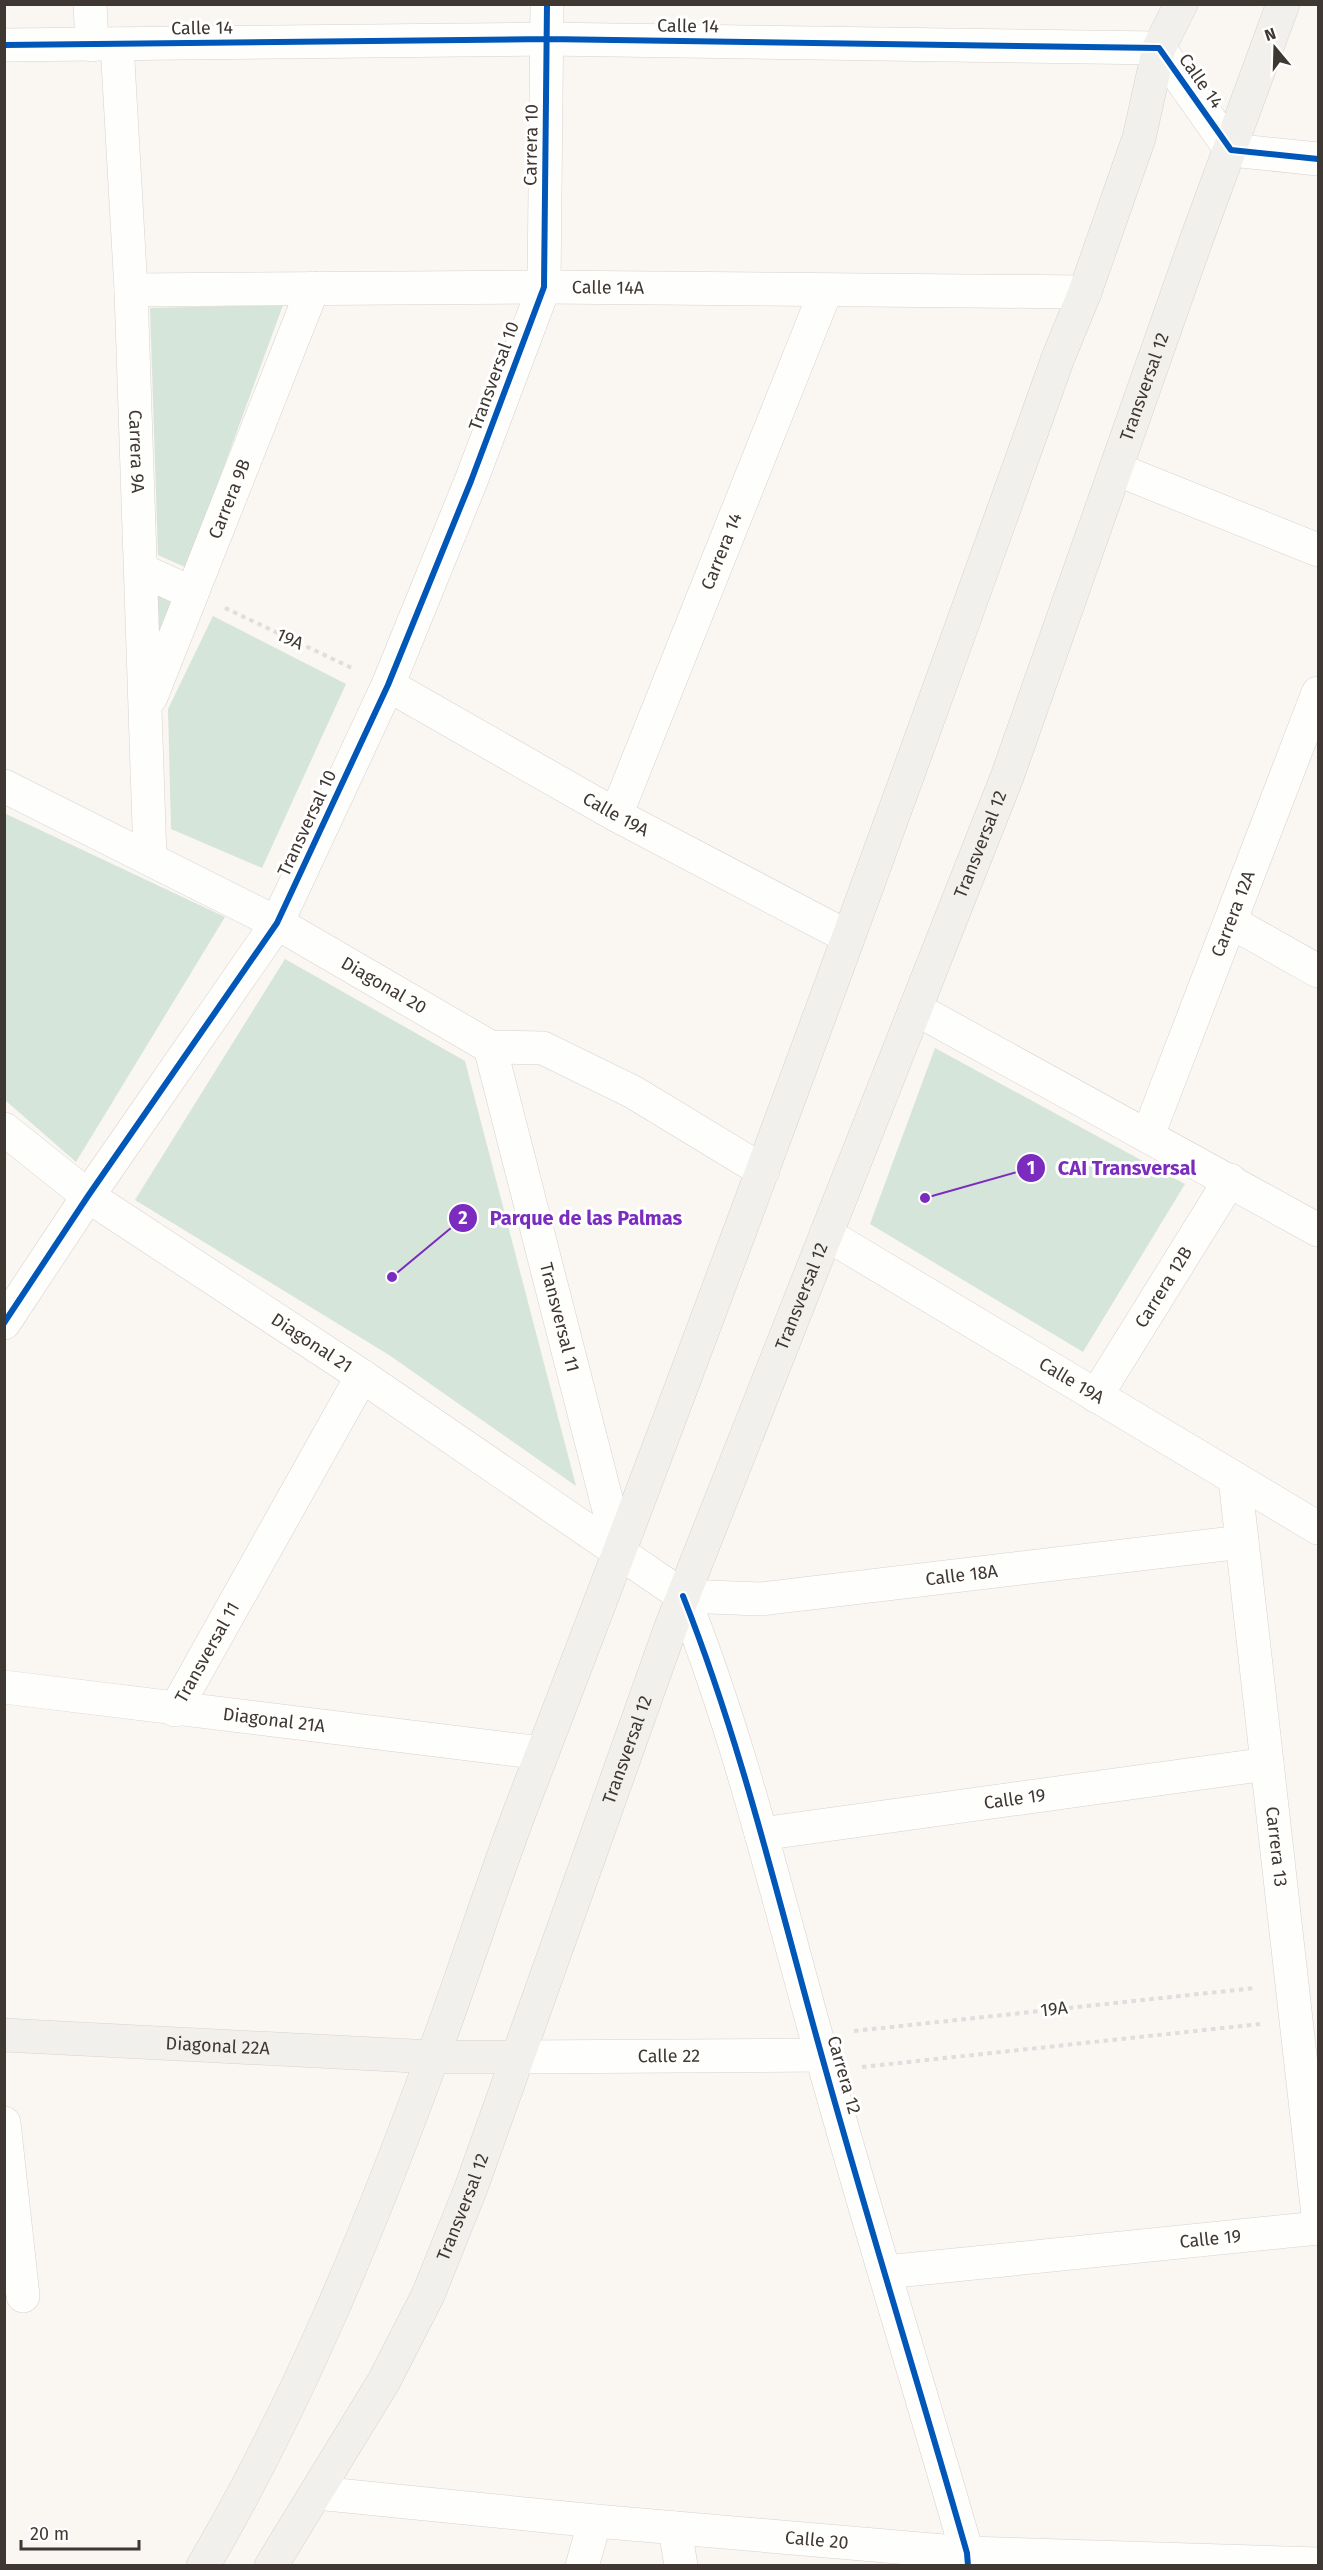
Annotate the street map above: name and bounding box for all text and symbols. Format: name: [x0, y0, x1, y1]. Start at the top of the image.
street label: Calle 14: [657, 14, 720, 38]
street label: Calle 14: [171, 16, 234, 40]
north arrow: [1245, 18, 1305, 78]
text: N: [1262, 24, 1278, 45]
street label: Calle 14: [1174, 49, 1228, 113]
street label: Carrera 10: [519, 104, 543, 186]
street label: Calle 14A: [572, 276, 645, 299]
street label: Transversal 10: [464, 318, 524, 434]
street label: Transversal 12: [1115, 330, 1174, 444]
street label: Carrera 9A: [124, 409, 149, 494]
street label: Carrera 9B: [204, 456, 255, 542]
street label: Carrera 14: [696, 509, 747, 593]
street label: 19A: [273, 623, 308, 655]
street label: Transversal 10: [273, 766, 341, 880]
street label: Calle 19A: [579, 787, 653, 842]
street label: Transversal 12: [949, 787, 1012, 901]
street label: Carrera 12A: [1207, 867, 1260, 960]
street label: Diagonal 20: [337, 952, 430, 1019]
callout: CAI Transversal: [1016, 1149, 1208, 1187]
text: CAI Transversal: [1058, 1156, 1196, 1180]
text: 1: [1027, 1157, 1035, 1179]
callout: Parque de las Palmas: [448, 1199, 694, 1237]
text: Parque de las Palmas: [490, 1206, 682, 1230]
text: 2: [458, 1207, 468, 1229]
street label: Transversal 12: [771, 1239, 833, 1353]
street label: Carrera 12B: [1130, 1243, 1197, 1332]
street label: Transversal 11: [535, 1260, 584, 1374]
street label: Diagonal 21: [267, 1308, 356, 1377]
street label: Calle 19A: [1035, 1353, 1109, 1409]
street label: Calle 18A: [924, 1560, 1000, 1590]
street label: Transversal 11: [170, 1598, 244, 1707]
street label: Transversal 12: [598, 1692, 657, 1807]
street label: Diagonal 21A: [222, 1703, 327, 1737]
street label: Calle 19: [982, 1784, 1047, 1814]
street label: Carrera 13: [1261, 1805, 1292, 1888]
street label: 19A: [1039, 1997, 1069, 2021]
street label: Diagonal 22A: [165, 2032, 271, 2060]
street label: Carrera 12: [822, 2033, 866, 2117]
street label: Calle 22: [638, 2045, 700, 2067]
street label: Transversal 12: [432, 2150, 493, 2264]
street label: Calle 19: [1178, 2225, 1242, 2253]
scale bar: [21, 2513, 140, 2551]
text: 20 m: [30, 2523, 69, 2545]
street label: Calle 20: [784, 2526, 849, 2554]

